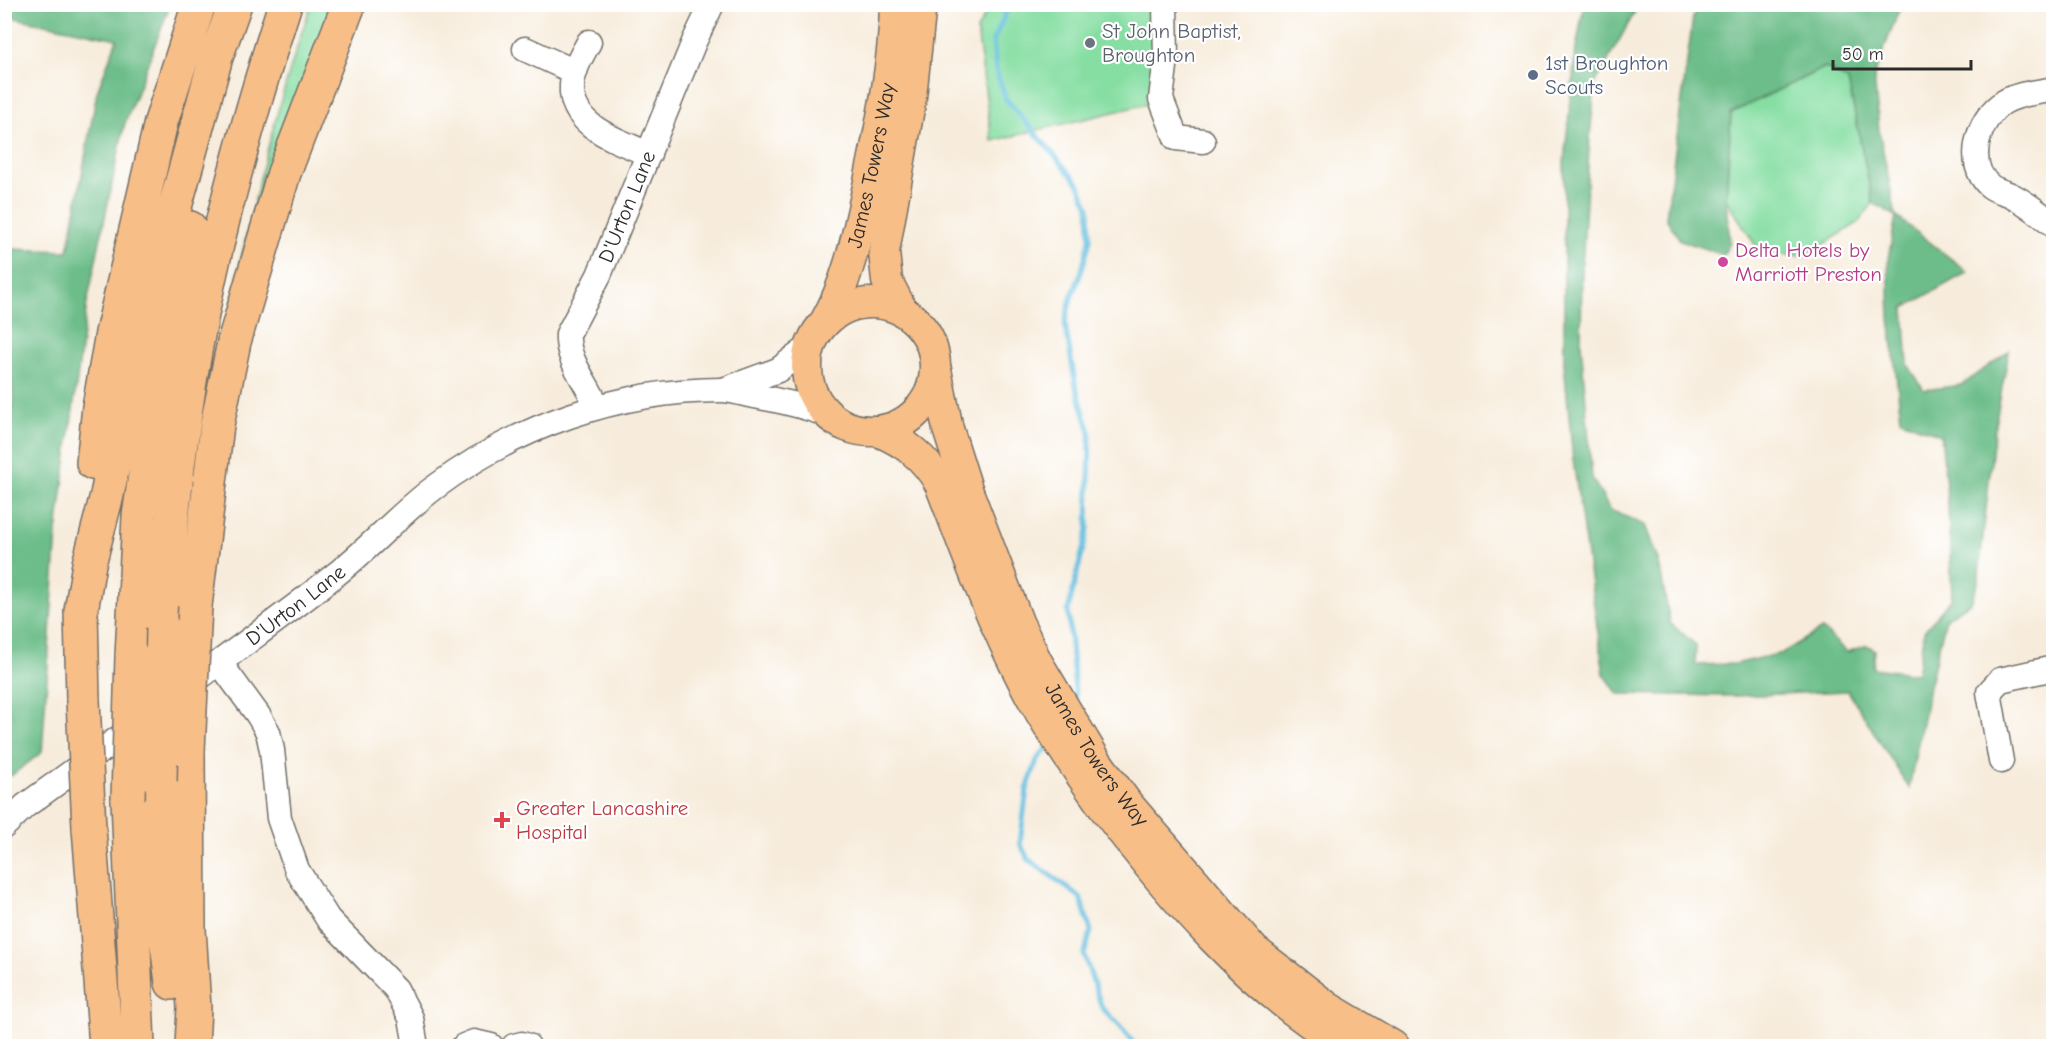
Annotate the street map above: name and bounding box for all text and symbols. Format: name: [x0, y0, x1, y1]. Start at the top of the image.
place label: St John Baptist, Broughton: [1102, 19, 1241, 67]
scale bar: [1833, 33, 1971, 71]
marker: St John Baptist, Broughton: [1083, 36, 1097, 50]
text: 50 m: [1842, 44, 1884, 65]
place label: 1st Broughton Scouts: [1545, 51, 1668, 99]
marker: 1st Broughton Scouts: [1526, 68, 1540, 82]
street label: James Towers Way: [842, 81, 900, 251]
street label: D'Urton Lane: [593, 147, 660, 266]
place label: Delta Hotels by Marriott Preston: [1735, 238, 1882, 286]
marker: Delta Hotels by Marriott Preston: [1716, 255, 1730, 269]
street label: D'Urton Lane: [241, 560, 350, 651]
street label: James Towers Way: [1040, 678, 1154, 831]
place label: Greater Lancashire Hospital: [516, 796, 688, 844]
marker: Greater Lancashire Hospital: [493, 811, 511, 829]

